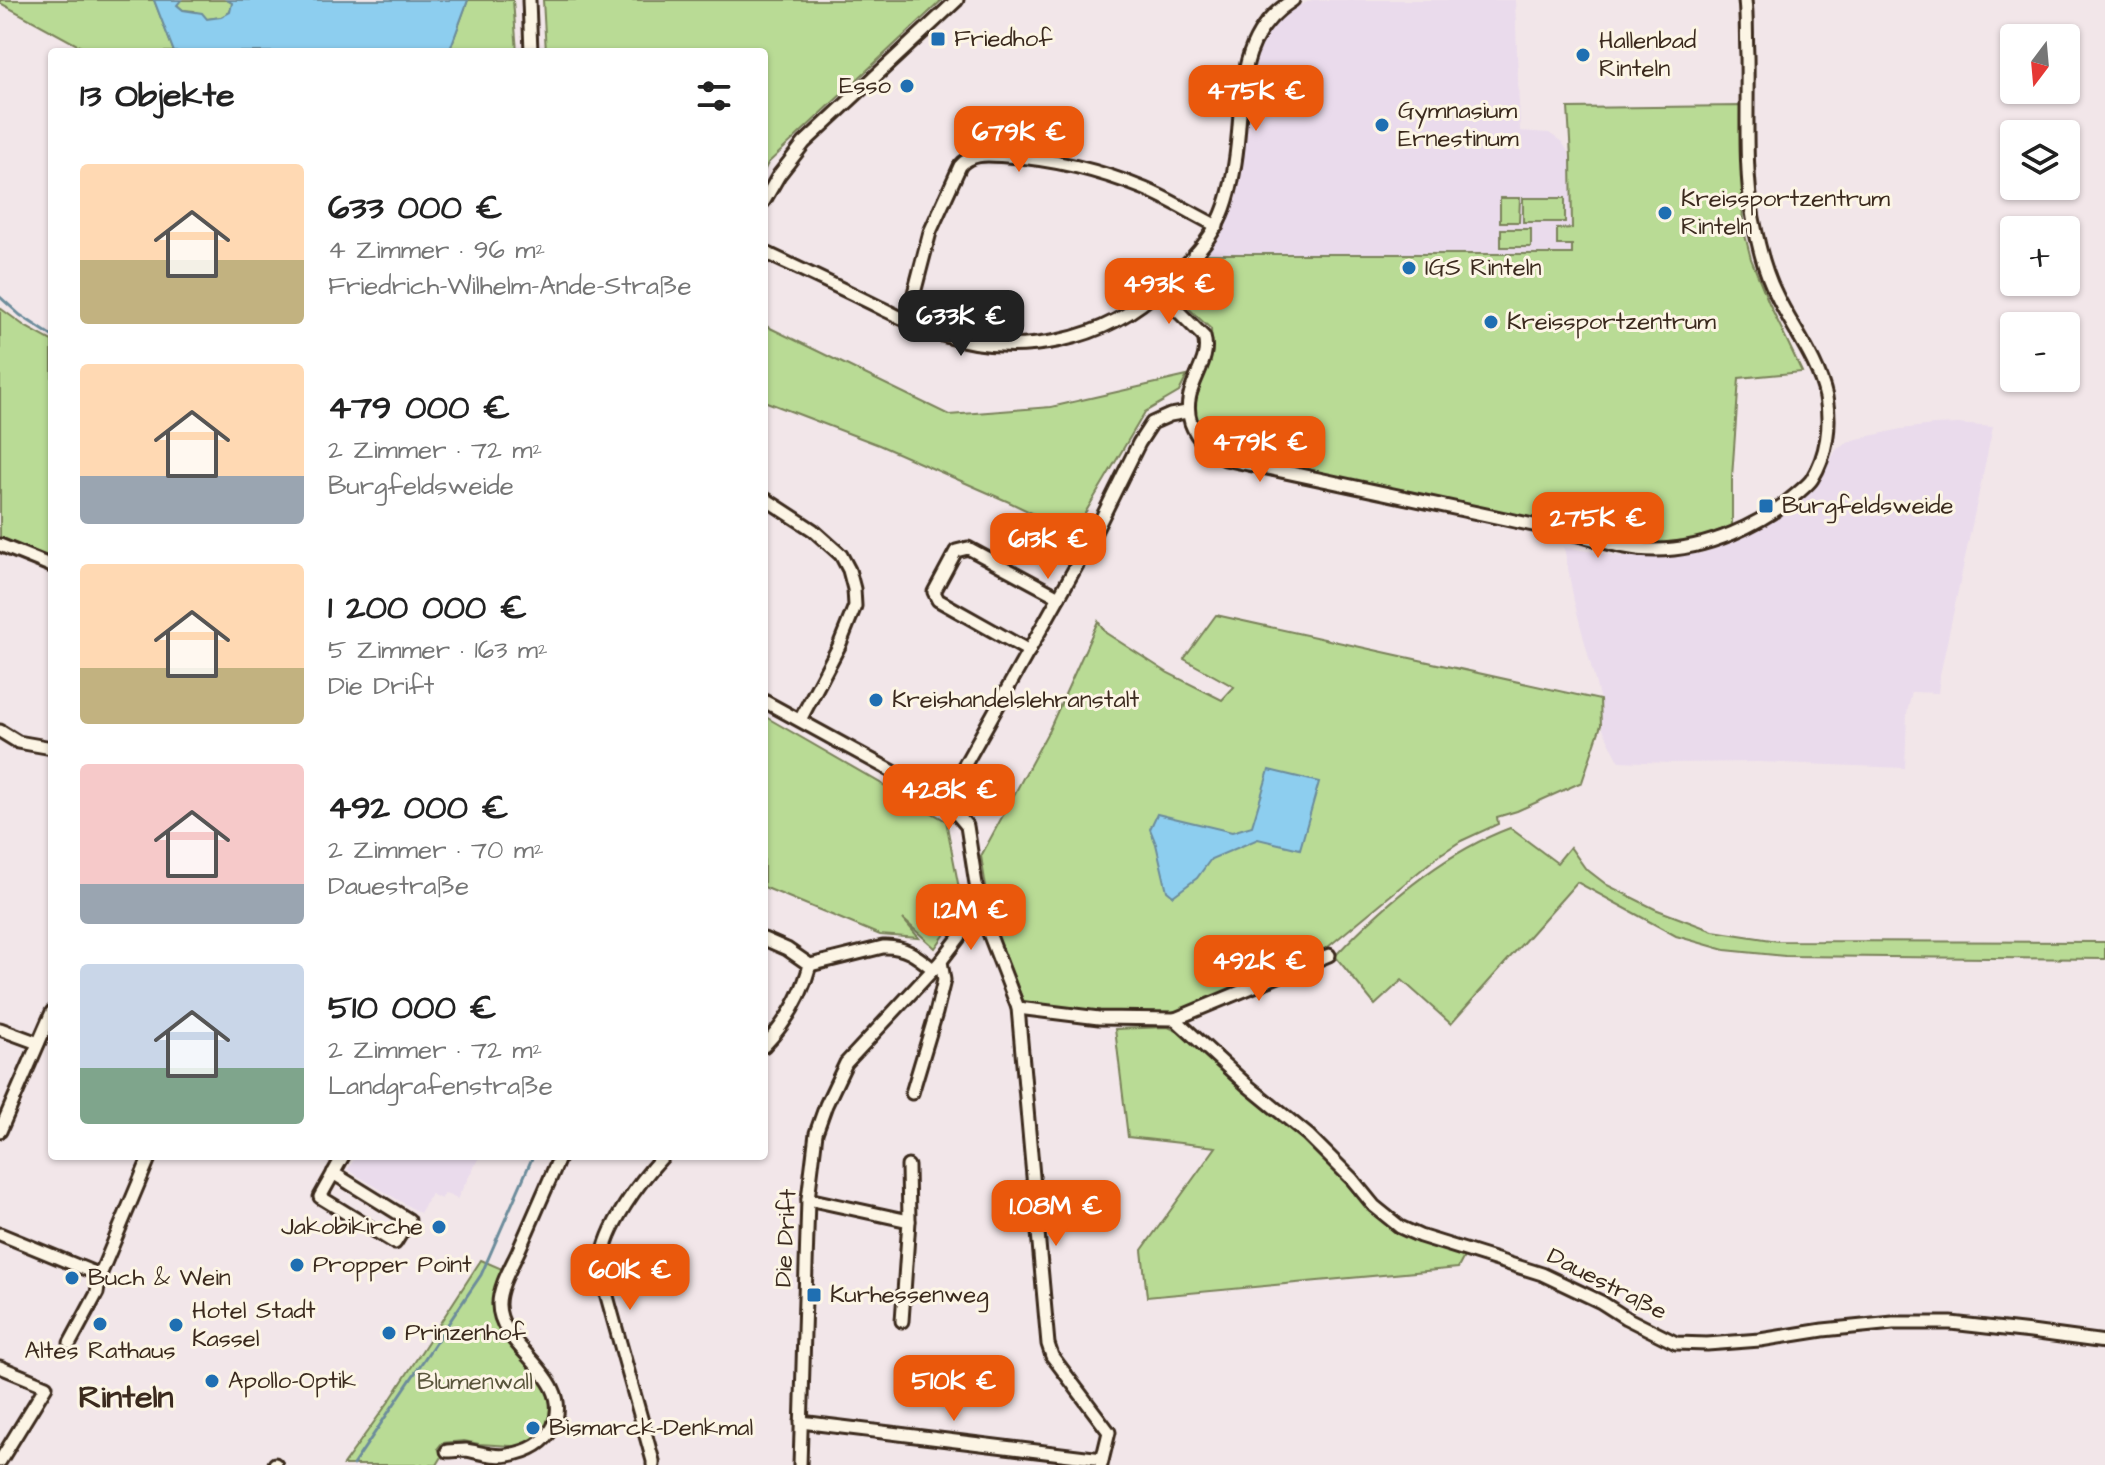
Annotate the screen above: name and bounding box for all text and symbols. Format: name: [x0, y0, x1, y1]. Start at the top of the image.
place label: Friedhof: [954, 22, 1053, 56]
place label: Hallenbad Rinteln: [1599, 24, 1696, 86]
north arrow: [2000, 24, 2080, 104]
map controls: [2000, 24, 2080, 392]
marker: Friedhof: [929, 30, 947, 48]
marker: Hallenbad Rinteln: [1574, 46, 1592, 64]
pin: 475K €: [1191, 65, 1321, 133]
place label: Esso: [839, 69, 892, 103]
text: 13 Objekte: [80, 72, 235, 120]
text: 475K €: [1207, 73, 1305, 109]
icon: filters: [692, 74, 736, 118]
marker: Esso: [898, 77, 916, 95]
place label: Gymnasium Ernestinum: [1398, 94, 1519, 156]
pin: 679K €: [954, 106, 1084, 174]
text: 679K €: [972, 114, 1066, 150]
marker: Gymnasium Ernestinum: [1373, 116, 1391, 134]
button: layers: [2000, 120, 2080, 200]
place label: Kreissportzentrum Rinteln: [1681, 182, 1890, 244]
text: 633 000 €: [328, 184, 503, 232]
icon: home: [144, 196, 240, 292]
marker: Kreissportzentrum Rinteln: [1656, 204, 1674, 222]
button: +: [2000, 216, 2080, 296]
text: 4 Zimmer · 96 m²: [328, 232, 545, 268]
place label: IGS Rinteln: [1425, 251, 1541, 285]
pin: 493K €: [1104, 258, 1234, 326]
marker: IGS Rinteln: [1400, 259, 1418, 277]
text: 493K €: [1123, 266, 1215, 302]
text: Friedrich-Wilhelm-Ande-Straße: [328, 268, 692, 304]
pin: 633K €: [896, 290, 1026, 358]
text: 633K €: [916, 298, 1006, 334]
place label: Kreissportzentrum: [1507, 305, 1716, 339]
button: −: [2000, 312, 2080, 392]
marker: Kreissportzentrum: [1482, 313, 1500, 331]
text: 479 000 €: [328, 384, 510, 432]
icon: home: [144, 396, 240, 492]
pin: 479K €: [1195, 416, 1325, 484]
text: 479K €: [1212, 424, 1308, 460]
text: 2 Zimmer · 72 m²: [328, 432, 542, 468]
text: Burgfeldsweide: [328, 468, 514, 504]
place label: Burgfeldsweide: [1782, 489, 1954, 524]
pin: 275K €: [1533, 492, 1663, 560]
marker: Burgfeldsweide: [1757, 497, 1775, 515]
text: 275K €: [1550, 500, 1646, 536]
pin: 613K €: [983, 513, 1113, 581]
text: 613K €: [1008, 521, 1088, 557]
text: 1 200 000 €: [328, 584, 527, 632]
icon: home: [144, 596, 240, 692]
text: 5 Zimmer · 163 m²: [328, 632, 548, 668]
text: Die Drift: [328, 668, 434, 704]
place label: Kreishandelslehranstalt: [892, 683, 1139, 717]
marker: Kreishandelslehranstalt: [867, 691, 885, 709]
pin: 428K €: [884, 764, 1014, 832]
text: 428K €: [901, 772, 997, 808]
text: 492 000 €: [328, 784, 509, 832]
icon: home: [144, 796, 240, 892]
text: 2 Zimmer · 70 m²: [328, 832, 544, 868]
text: Dauestraße: [328, 868, 469, 904]
pin: 1.2M €: [906, 884, 1036, 952]
text: 1.2M €: [934, 892, 1008, 928]
pin: 492K €: [1194, 935, 1324, 1003]
text: 492K €: [1212, 943, 1306, 979]
text: 510 000 €: [328, 984, 496, 1032]
icon: home: [144, 996, 240, 1092]
text: 2 Zimmer · 72 m²: [328, 1032, 542, 1068]
text: Landgrafenstraße: [328, 1068, 553, 1104]
pin: 1.08M €: [982, 1180, 1130, 1248]
street label: Die Drift: [766, 1188, 806, 1288]
text: 1.08M €: [1010, 1188, 1102, 1224]
place label: Jakobikirche: [281, 1210, 423, 1244]
marker: Jakobikirche: [430, 1218, 448, 1236]
street label: Dauestraße: [1541, 1239, 1673, 1329]
pin: 601K €: [565, 1244, 695, 1312]
place label: Propper Point: [313, 1248, 472, 1282]
text: 601K €: [589, 1252, 671, 1288]
marker: Propper Point: [288, 1256, 306, 1274]
place label: Buch & Wein: [88, 1261, 231, 1295]
marker: Buch & Wein: [63, 1269, 81, 1287]
place label: Kurhessenweg: [830, 1278, 989, 1313]
marker: Kurhessenweg: [805, 1286, 823, 1304]
place label: Hotel Stadt Kassel: [192, 1294, 316, 1356]
marker: Altes Rathaus: [91, 1315, 109, 1333]
marker: Hotel Stadt Kassel: [167, 1316, 185, 1334]
place label: Prinzenhof: [405, 1316, 526, 1350]
marker: Prinzenhof: [380, 1324, 398, 1342]
place label: Altes Rathaus: [25, 1334, 175, 1368]
pin: 510K €: [889, 1355, 1019, 1423]
text: 510K €: [912, 1363, 996, 1399]
place label: Apollo-Optik: [228, 1364, 357, 1398]
park label: Blumenwall: [417, 1365, 533, 1399]
marker: Apollo-Optik: [203, 1372, 221, 1390]
district label: Rinteln: [79, 1375, 173, 1420]
place label: Bismarck-Denkmal: [549, 1411, 753, 1445]
marker: Bismarck-Denkmal: [524, 1419, 542, 1437]

